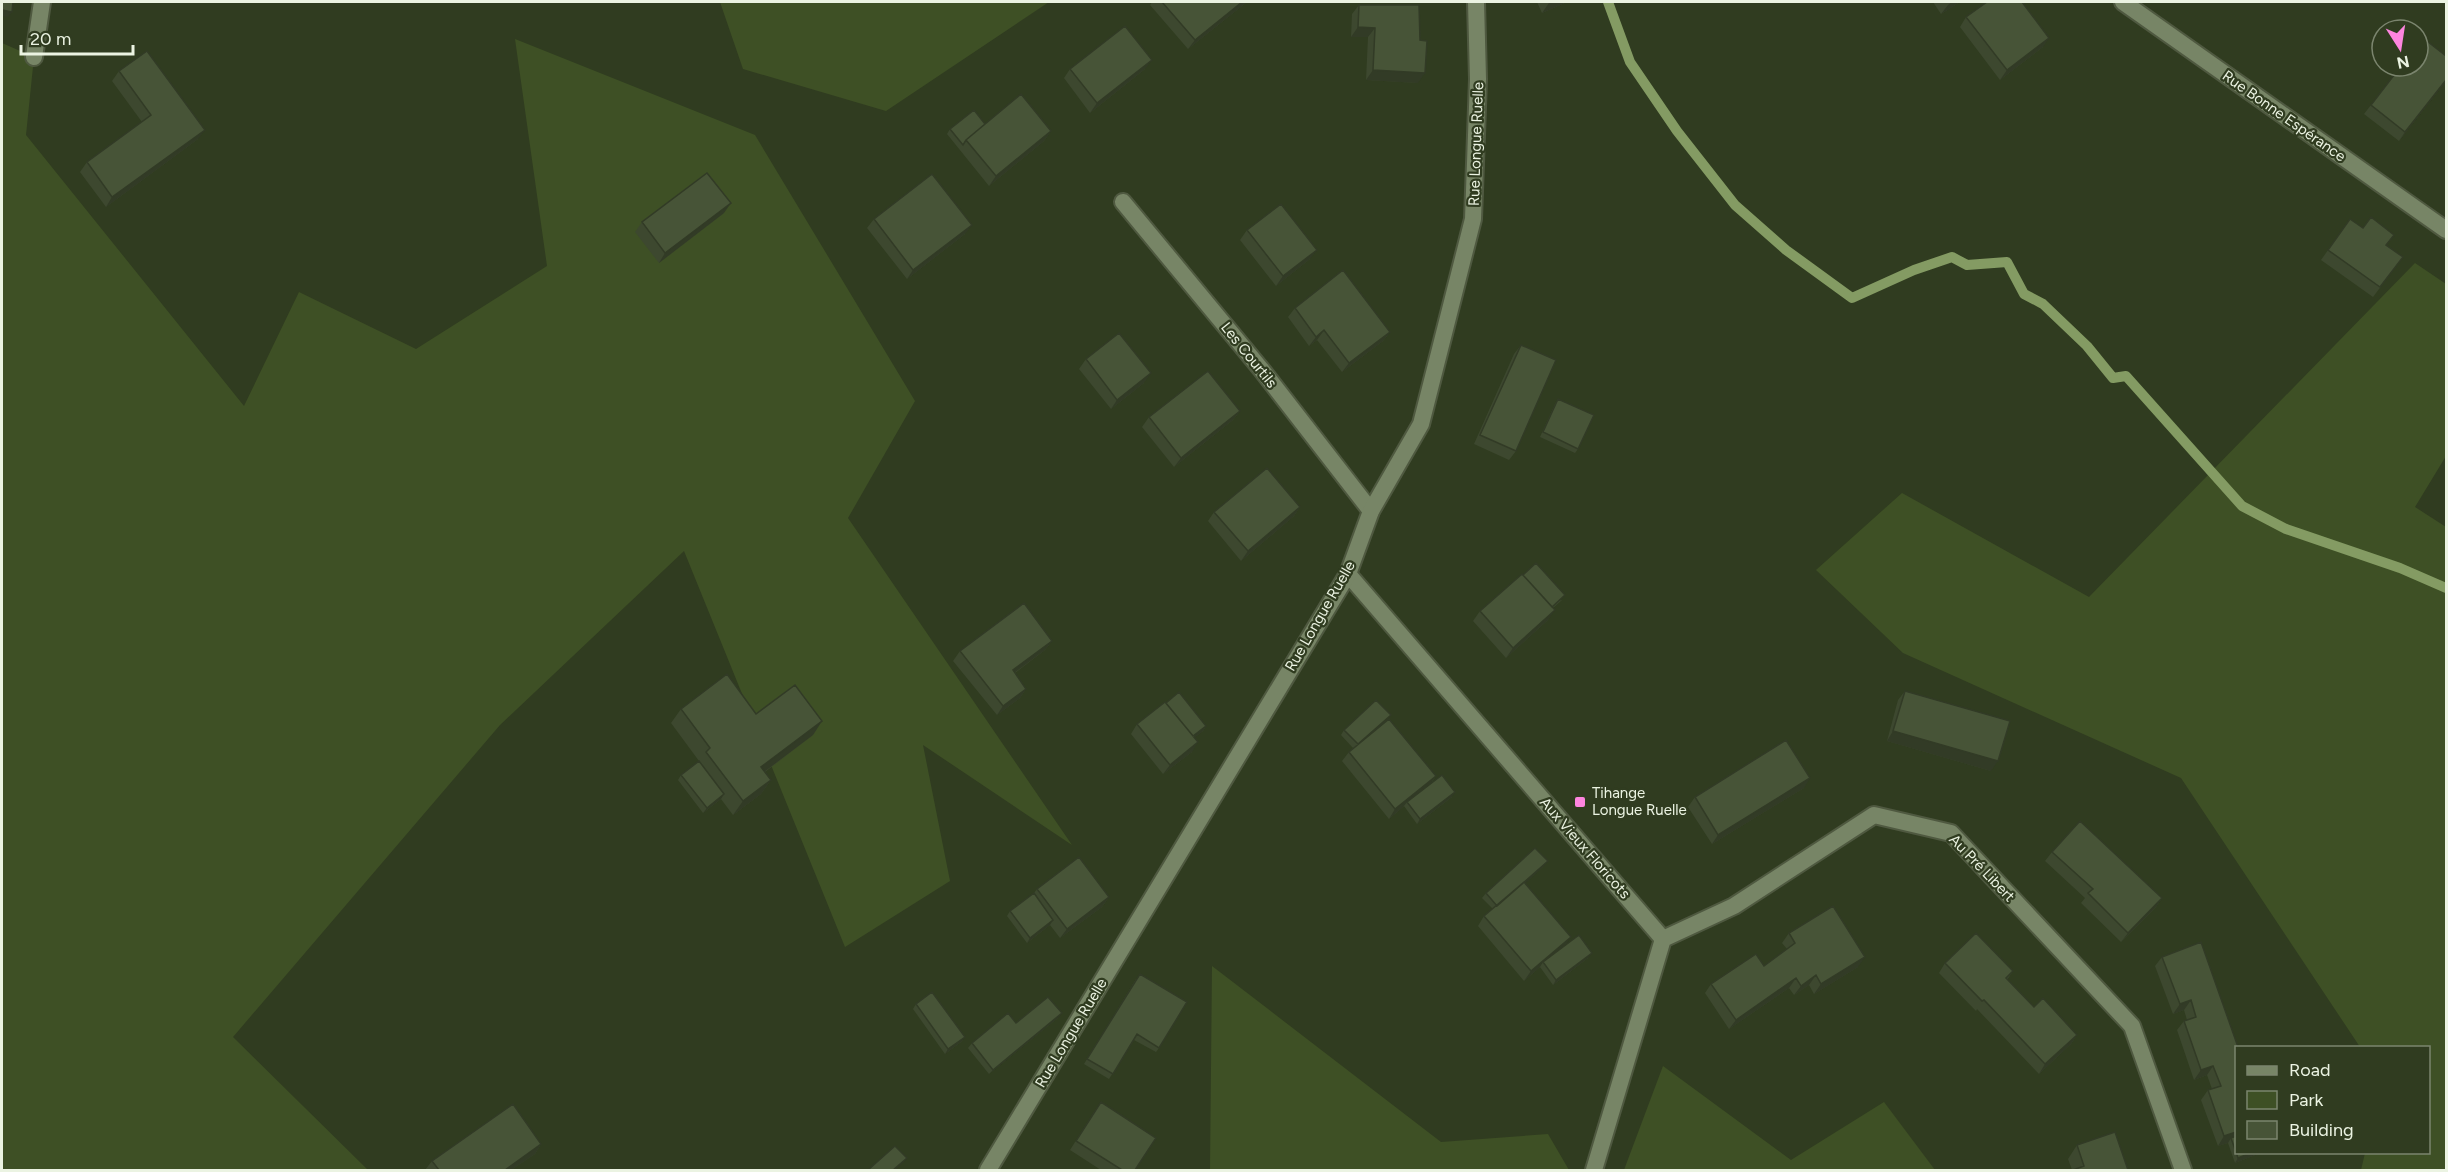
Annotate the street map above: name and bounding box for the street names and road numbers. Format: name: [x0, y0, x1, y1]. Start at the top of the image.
street label: Rue Bonne Espérance: [2219, 67, 2349, 165]
street label: Rue Longue Ruelle: [1465, 82, 1487, 206]
street label: Les Courtils: [1217, 319, 1281, 391]
street label: Rue Longue Ruelle: [1281, 558, 1359, 674]
street label: Aux Vieux Floricots: [1536, 793, 1634, 903]
street label: Au Pré Libert: [1945, 831, 2019, 906]
street label: Rue Longue Ruelle: [1031, 975, 1111, 1091]

